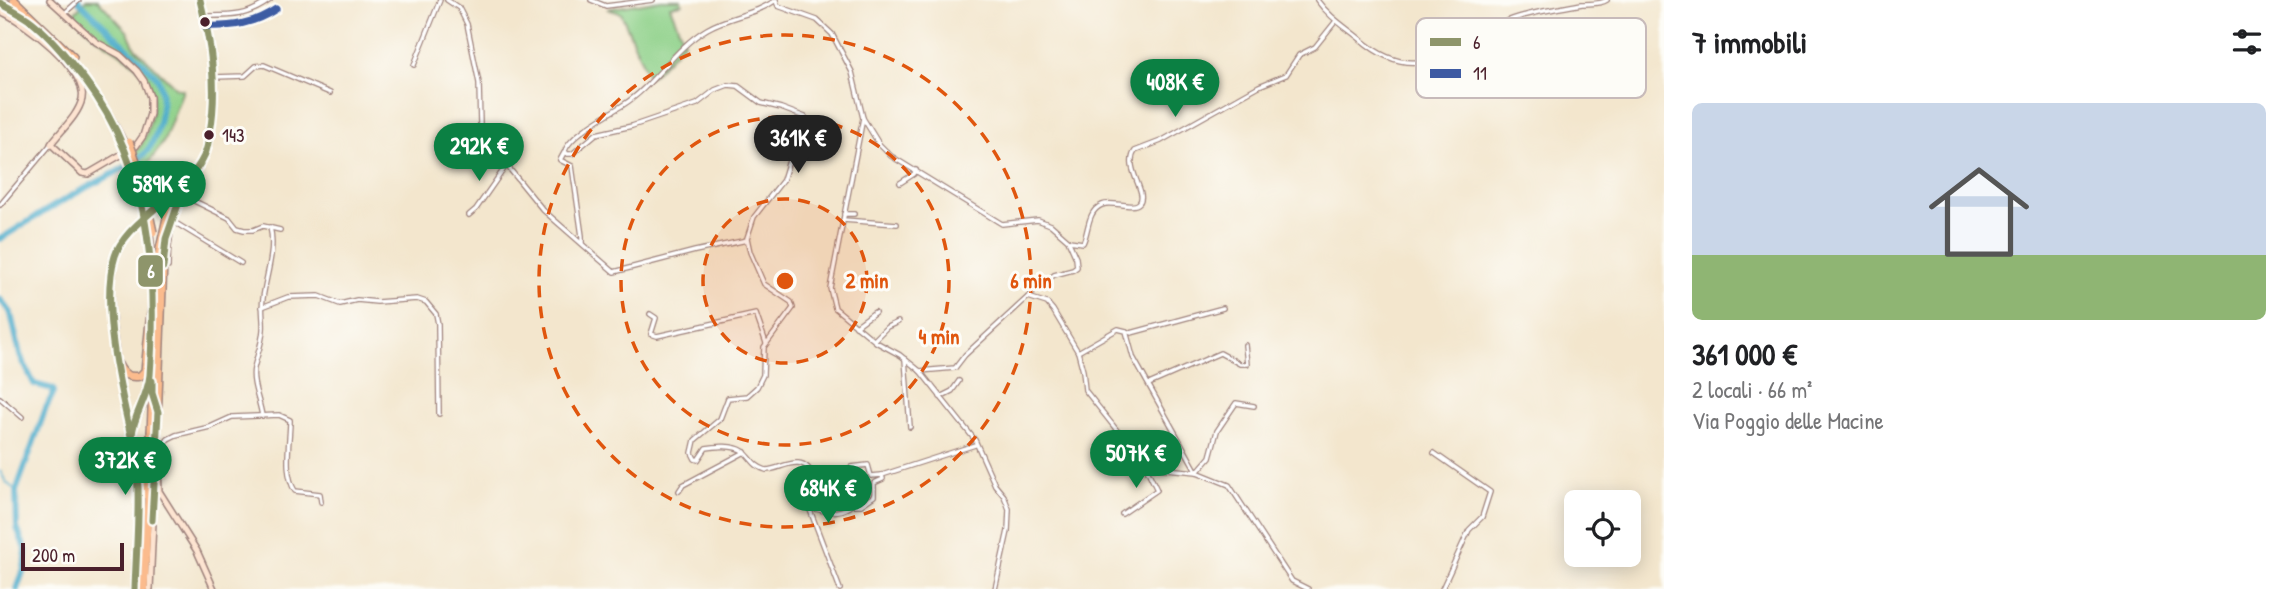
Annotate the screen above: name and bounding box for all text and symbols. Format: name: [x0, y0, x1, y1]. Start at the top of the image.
unlabelled marker: [198, 15, 212, 29]
legend: [1416, 18, 1646, 98]
text: 7 immobili: [1692, 22, 1807, 62]
icon: filters: [2228, 23, 2266, 61]
text: 6: [1473, 29, 1481, 55]
pin: 408K €: [1118, 60, 1232, 119]
text: 11: [1473, 60, 1487, 86]
text: 408K €: [1146, 66, 1204, 97]
pin: 361K €: [741, 116, 855, 175]
place label: 143: [222, 122, 245, 148]
text: 361K €: [770, 122, 826, 153]
pin: 292K €: [422, 124, 536, 183]
marker: 143: [202, 128, 216, 142]
text: 292K €: [450, 130, 508, 161]
icon: home: [1916, 149, 2042, 275]
pin: 589K €: [104, 162, 218, 221]
text: 589K €: [133, 168, 189, 199]
line badge: 6: [137, 254, 164, 288]
text: 6: [147, 258, 155, 284]
text: 2 min: [845, 266, 889, 295]
text: 6 min: [1010, 266, 1052, 295]
centre of rings: [773, 269, 797, 293]
text: 4 min: [918, 322, 960, 351]
text: 361 000 €: [1692, 334, 1797, 374]
text: 2 locali · 66 m²: [1692, 374, 1812, 405]
text: Via Poggio delle Macine: [1692, 405, 1884, 436]
pin: 507K €: [1079, 430, 1193, 490]
text: 507K €: [1106, 437, 1166, 468]
pin: 372K €: [68, 438, 182, 497]
text: 372K €: [95, 444, 155, 475]
pin: 684K €: [771, 466, 885, 525]
text: 684K €: [800, 472, 856, 503]
map controls: [1564, 490, 1641, 567]
button: locate: [1564, 490, 1641, 567]
scale bar: [21, 540, 124, 572]
text: 200 m: [32, 542, 75, 568]

